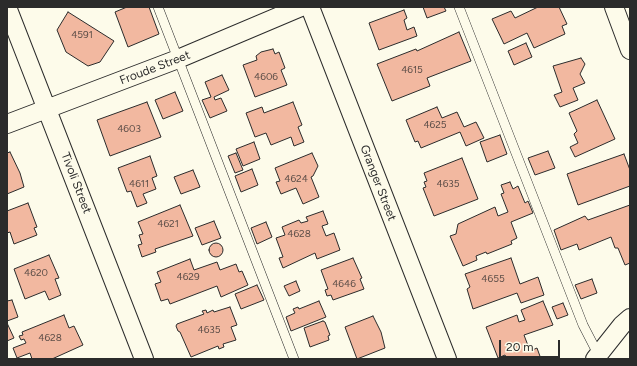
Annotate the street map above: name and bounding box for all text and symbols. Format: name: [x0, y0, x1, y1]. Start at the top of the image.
house number: 4591: [71, 29, 93, 41]
street label: Froude Street: [118, 48, 192, 88]
house number: 4615: [401, 64, 423, 76]
house number: 4606: [254, 71, 278, 83]
house number: 4625: [423, 119, 447, 131]
house number: 4603: [117, 123, 141, 135]
street label: Granger Street: [357, 143, 399, 223]
street label: Tivoli Street: [58, 150, 94, 216]
house number: 4624: [284, 173, 308, 185]
house number: 4611: [129, 178, 149, 190]
house number: 4635: [436, 178, 460, 190]
house number: 4621: [157, 218, 179, 230]
house number: 4628: [287, 228, 311, 240]
house number: 4620: [24, 267, 48, 279]
house number: 4629: [176, 271, 200, 283]
house number: 4655: [481, 273, 505, 285]
house number: 4646: [332, 278, 356, 290]
house number: 4635: [197, 324, 221, 336]
house number: 4628: [38, 332, 62, 344]
scale bar: [501, 332, 562, 358]
text: 20 m: [506, 340, 534, 354]

